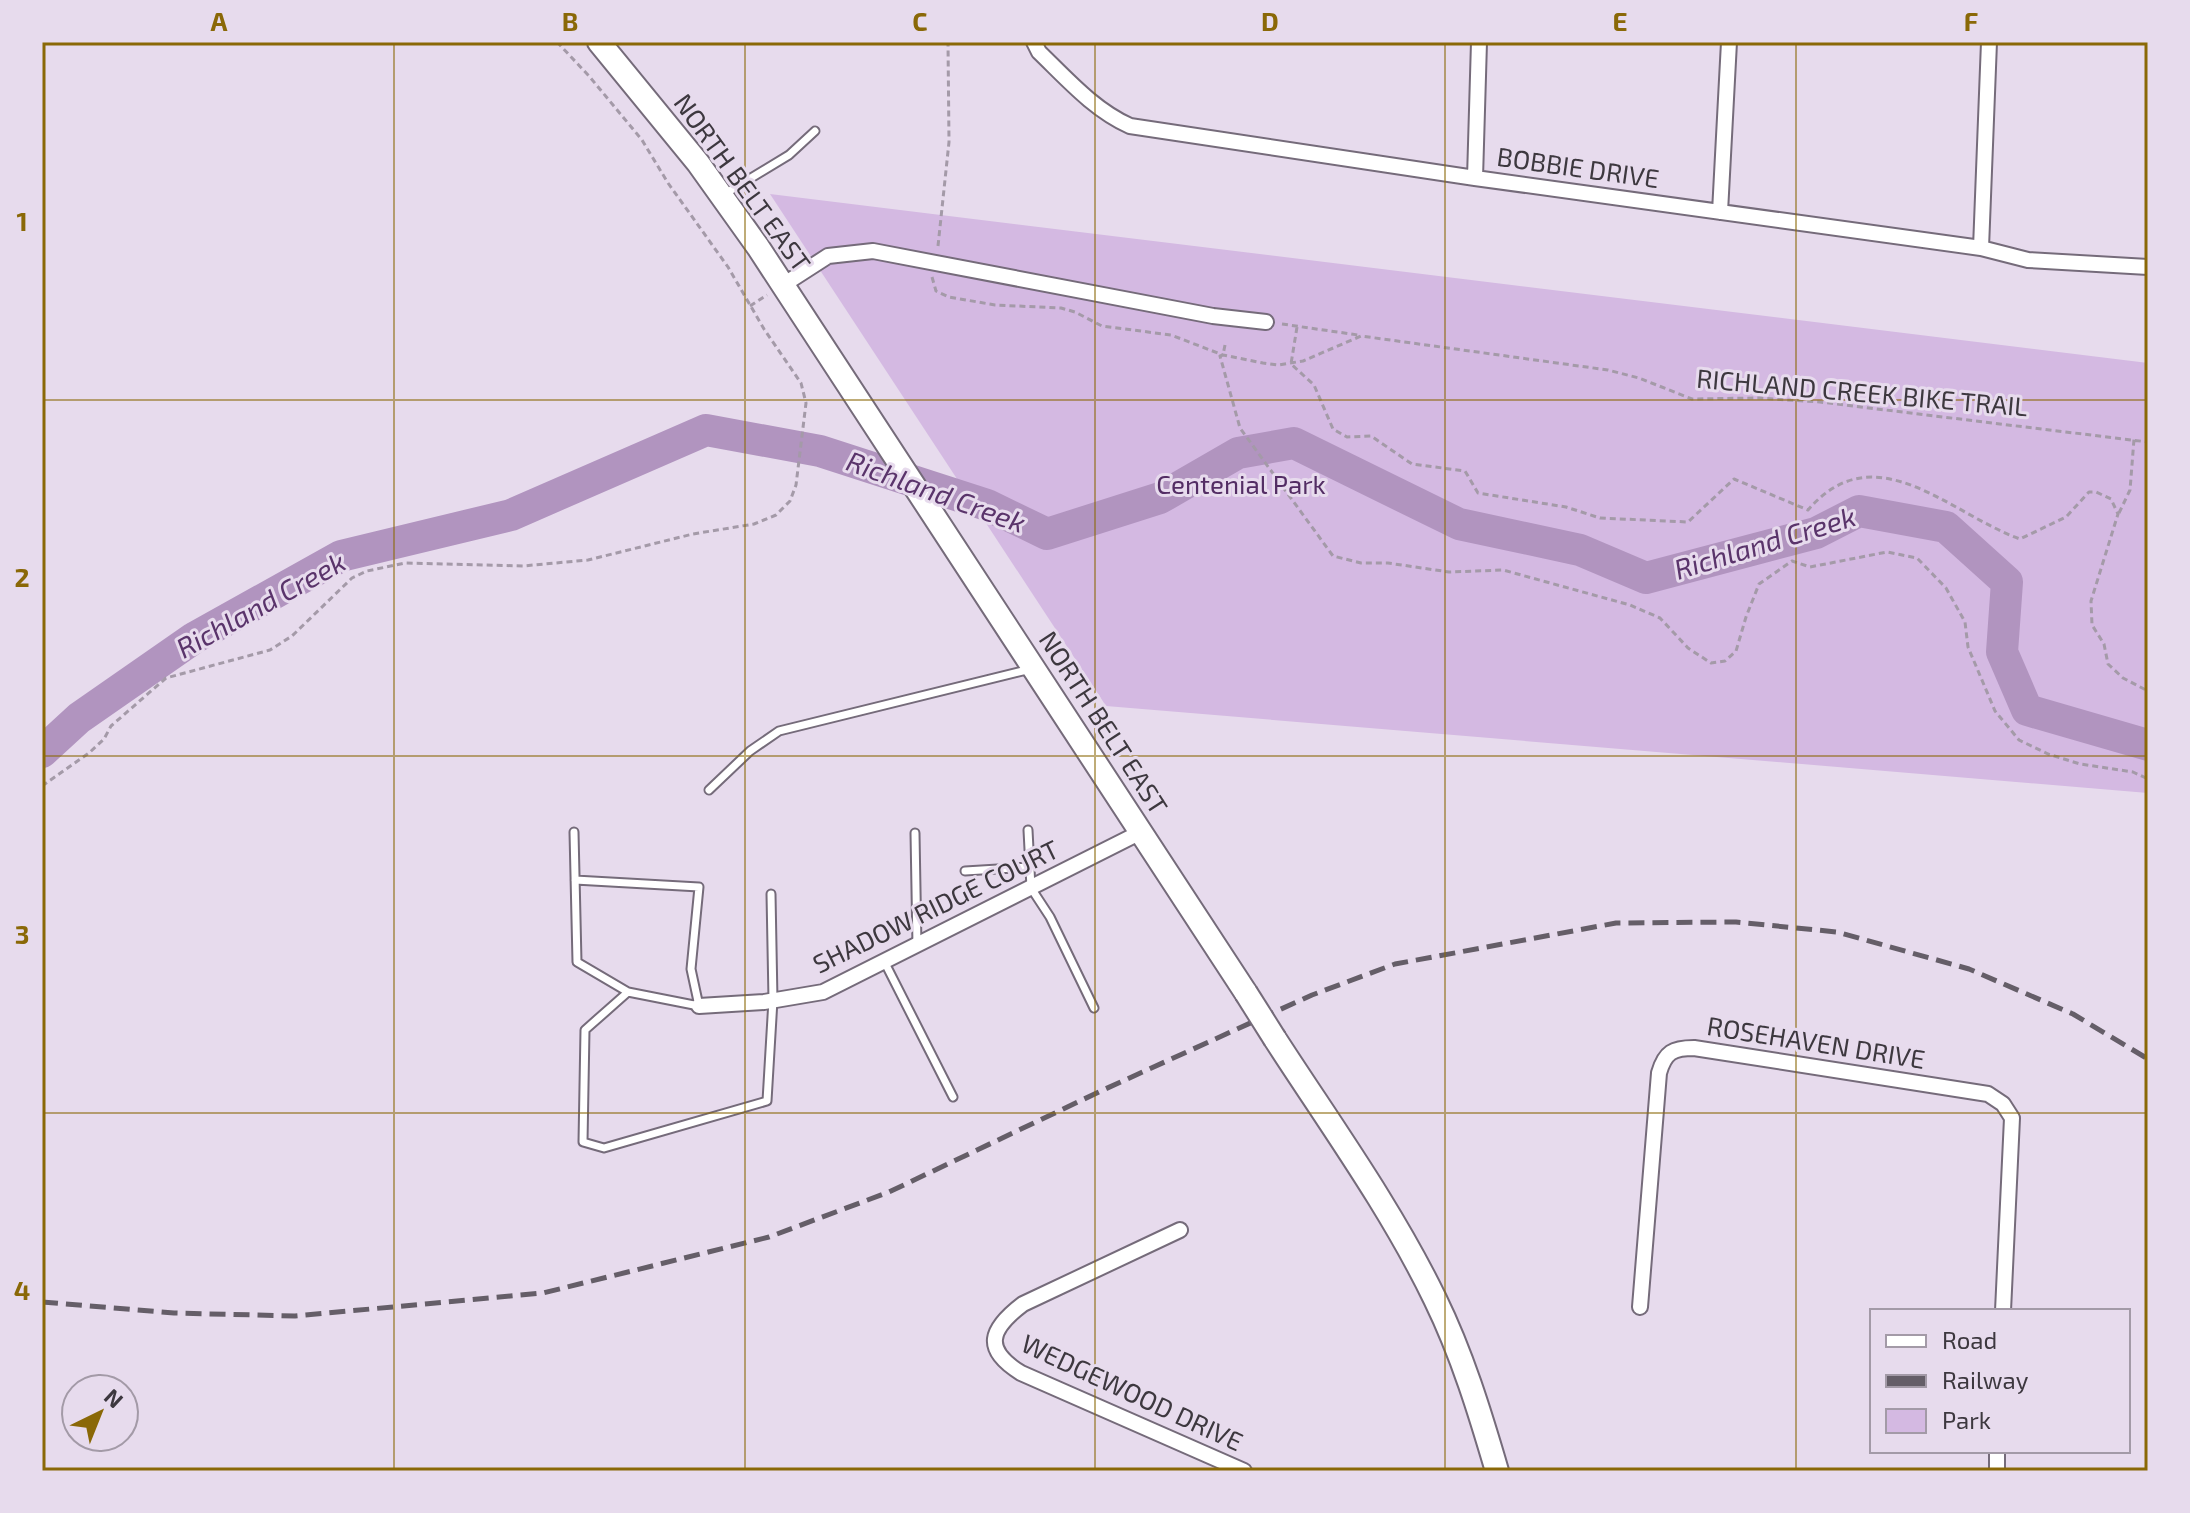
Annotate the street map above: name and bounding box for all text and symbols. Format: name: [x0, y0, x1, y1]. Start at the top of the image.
text: A: [211, 5, 228, 36]
text: B: [562, 5, 578, 36]
text: C: [912, 5, 928, 36]
text: D: [1261, 5, 1279, 36]
text: E: [1612, 5, 1628, 36]
text: F: [1964, 5, 1978, 36]
street label: NORTH BELT EAST: [668, 87, 818, 277]
street label: BOBBIE DRIVE: [1495, 140, 1661, 193]
text: 1: [16, 205, 28, 236]
street label: RICHLAND CREEK BIKE TRAIL: [1695, 362, 2029, 421]
water label: Richland Creek: [842, 443, 1031, 539]
park label: Centenial Park: [1156, 468, 1326, 499]
water label: Richland Creek: [1670, 498, 1860, 586]
water label: Richland Creek: [170, 544, 351, 665]
text: 2: [14, 561, 30, 592]
street label: NORTH BELT EAST: [1034, 625, 1175, 819]
street label: SHADOW RIDGE COURT: [807, 833, 1063, 979]
text: 3: [15, 918, 29, 949]
street label: ROSEHAVEN DRIVE: [1705, 1009, 1927, 1074]
text: 4: [14, 1274, 30, 1305]
legend: [1870, 1309, 2130, 1453]
text: Road: [1942, 1325, 1997, 1354]
street label: WEDGEWOOD DRIVE: [1017, 1327, 1248, 1456]
text: Railway: [1942, 1365, 2029, 1394]
north arrow: [60, 1373, 140, 1453]
text: N: [100, 1383, 129, 1413]
text: Park: [1942, 1405, 1991, 1434]

